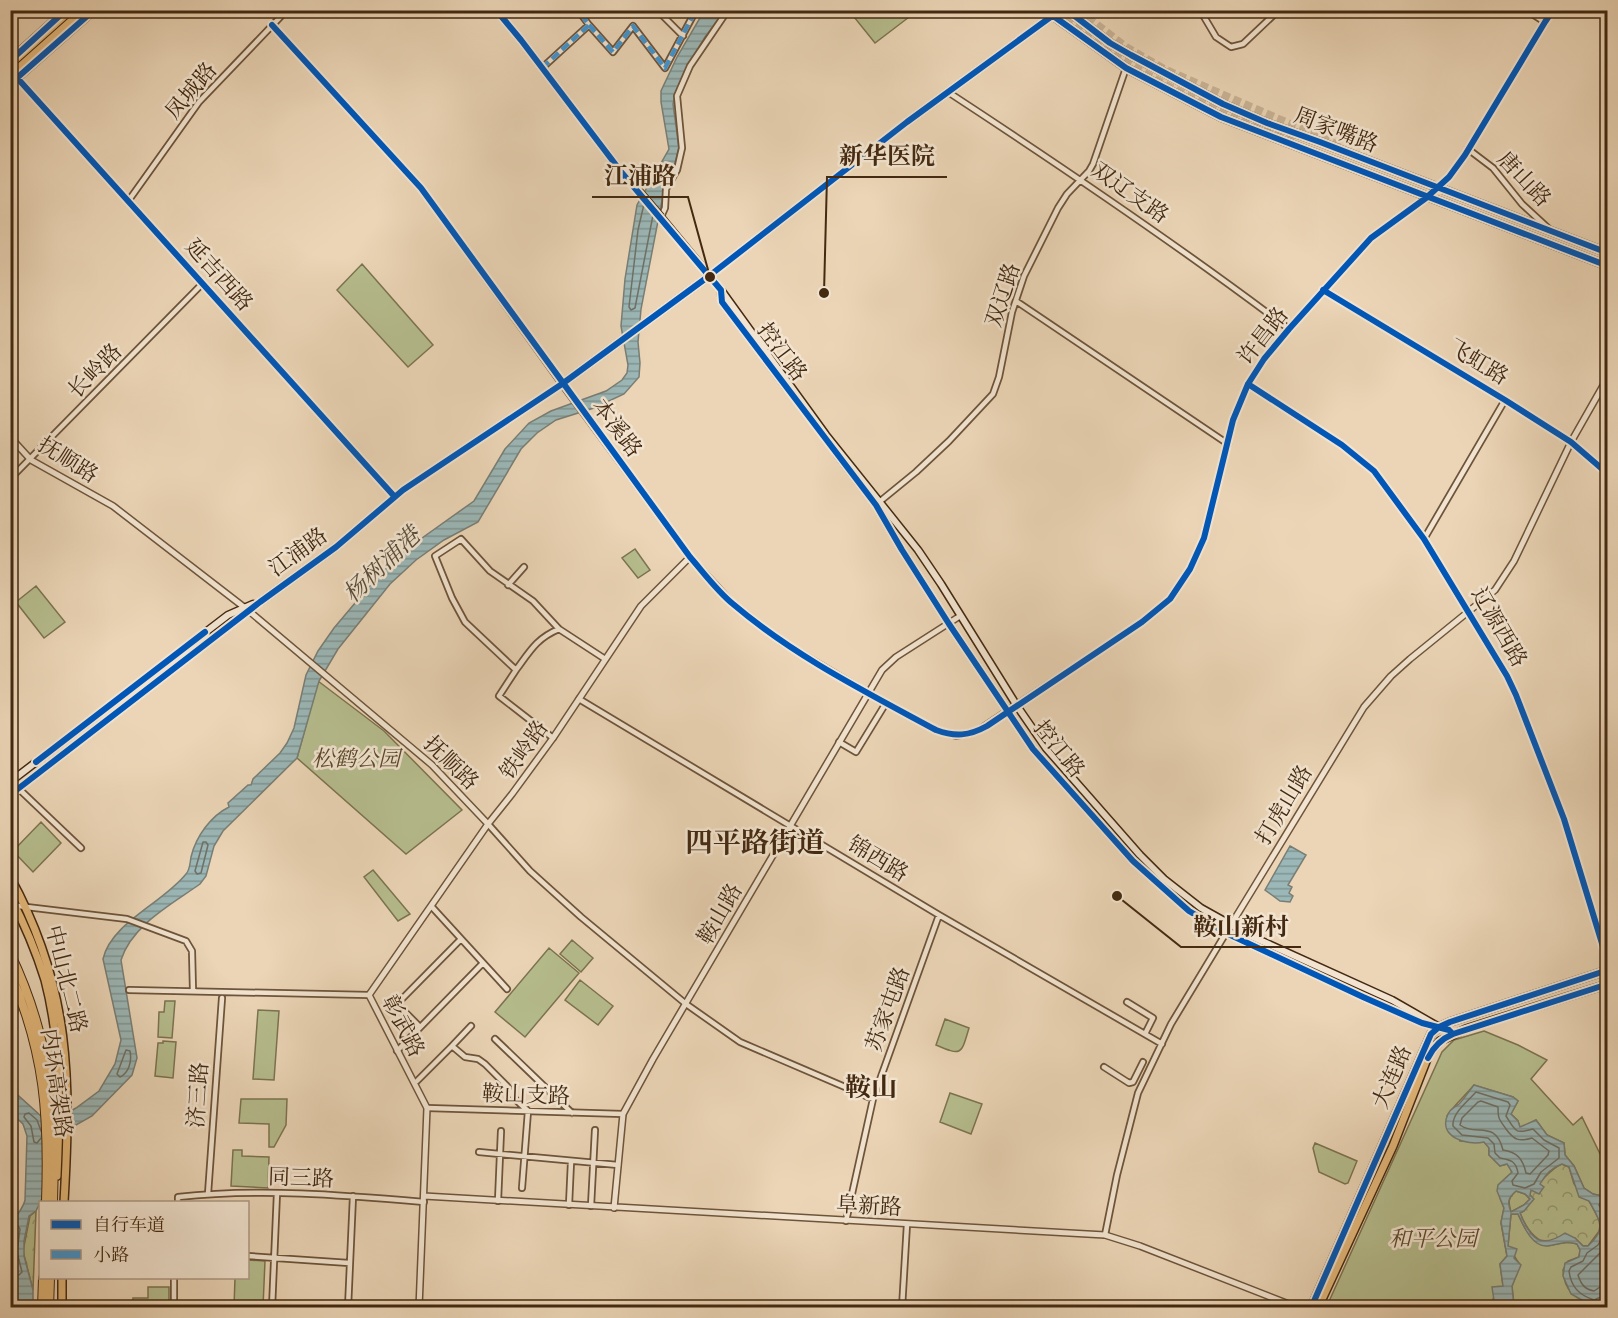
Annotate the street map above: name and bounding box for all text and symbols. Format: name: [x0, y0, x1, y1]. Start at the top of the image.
street label: 凤城路: [159, 57, 223, 125]
street label: 周家嘴路: [1290, 101, 1382, 159]
callout: 新华医院: [827, 135, 947, 177]
text: 新华医院: [839, 141, 935, 172]
street label: 唐山路: [1491, 145, 1557, 213]
callout: 江浦路: [592, 155, 688, 197]
street label: 双辽支路: [1086, 156, 1174, 230]
text: 江浦路: [604, 161, 676, 192]
street label: 延吉西路: [179, 233, 259, 317]
street label: 双辽路: [979, 259, 1027, 331]
street label: 许昌路: [1232, 301, 1294, 371]
street label: 控江路: [751, 317, 813, 387]
street label: 飞虹路: [1442, 333, 1514, 391]
street label: 长岭路: [62, 338, 128, 404]
street label: 本溪路: [586, 393, 648, 463]
street label: 抚顺路: [33, 431, 103, 489]
water label: 杨树浦港: [337, 518, 429, 609]
street label: 江浦路: [263, 521, 333, 583]
street label: 辽源西路: [1465, 582, 1533, 672]
street label: 铁岭路: [494, 715, 554, 785]
street label: 控江路: [1027, 715, 1091, 783]
street label: 抚顺路: [418, 730, 484, 796]
park label: 松鹤公园: [312, 745, 403, 773]
street label: 打虎山路: [1249, 760, 1319, 850]
district label: 四平路街道: [685, 826, 825, 861]
street label: 锦西路: [842, 830, 914, 888]
street label: 鞍山路: [691, 878, 749, 950]
callout: 鞍山新村: [1181, 905, 1301, 947]
text: 鞍山新村: [1193, 912, 1289, 943]
street label: 中山北二路: [39, 922, 93, 1036]
street label: 苏家屯路: [860, 963, 916, 1055]
street label: 彰武路: [376, 990, 430, 1062]
street label: 内环高架路: [34, 1027, 78, 1139]
street label: 大连路: [1366, 1041, 1418, 1113]
street label: 济三路: [182, 1061, 214, 1129]
district label: 鞍山: [845, 1072, 897, 1104]
street label: 鞍山支路: [482, 1079, 570, 1111]
street label: 同三路: [268, 1163, 334, 1193]
street label: 阜新路: [835, 1190, 903, 1222]
legend: [39, 1201, 249, 1279]
text: 自行车道: [93, 1214, 165, 1237]
park label: 和平公园: [1389, 1225, 1480, 1253]
text: 小路: [93, 1244, 129, 1267]

